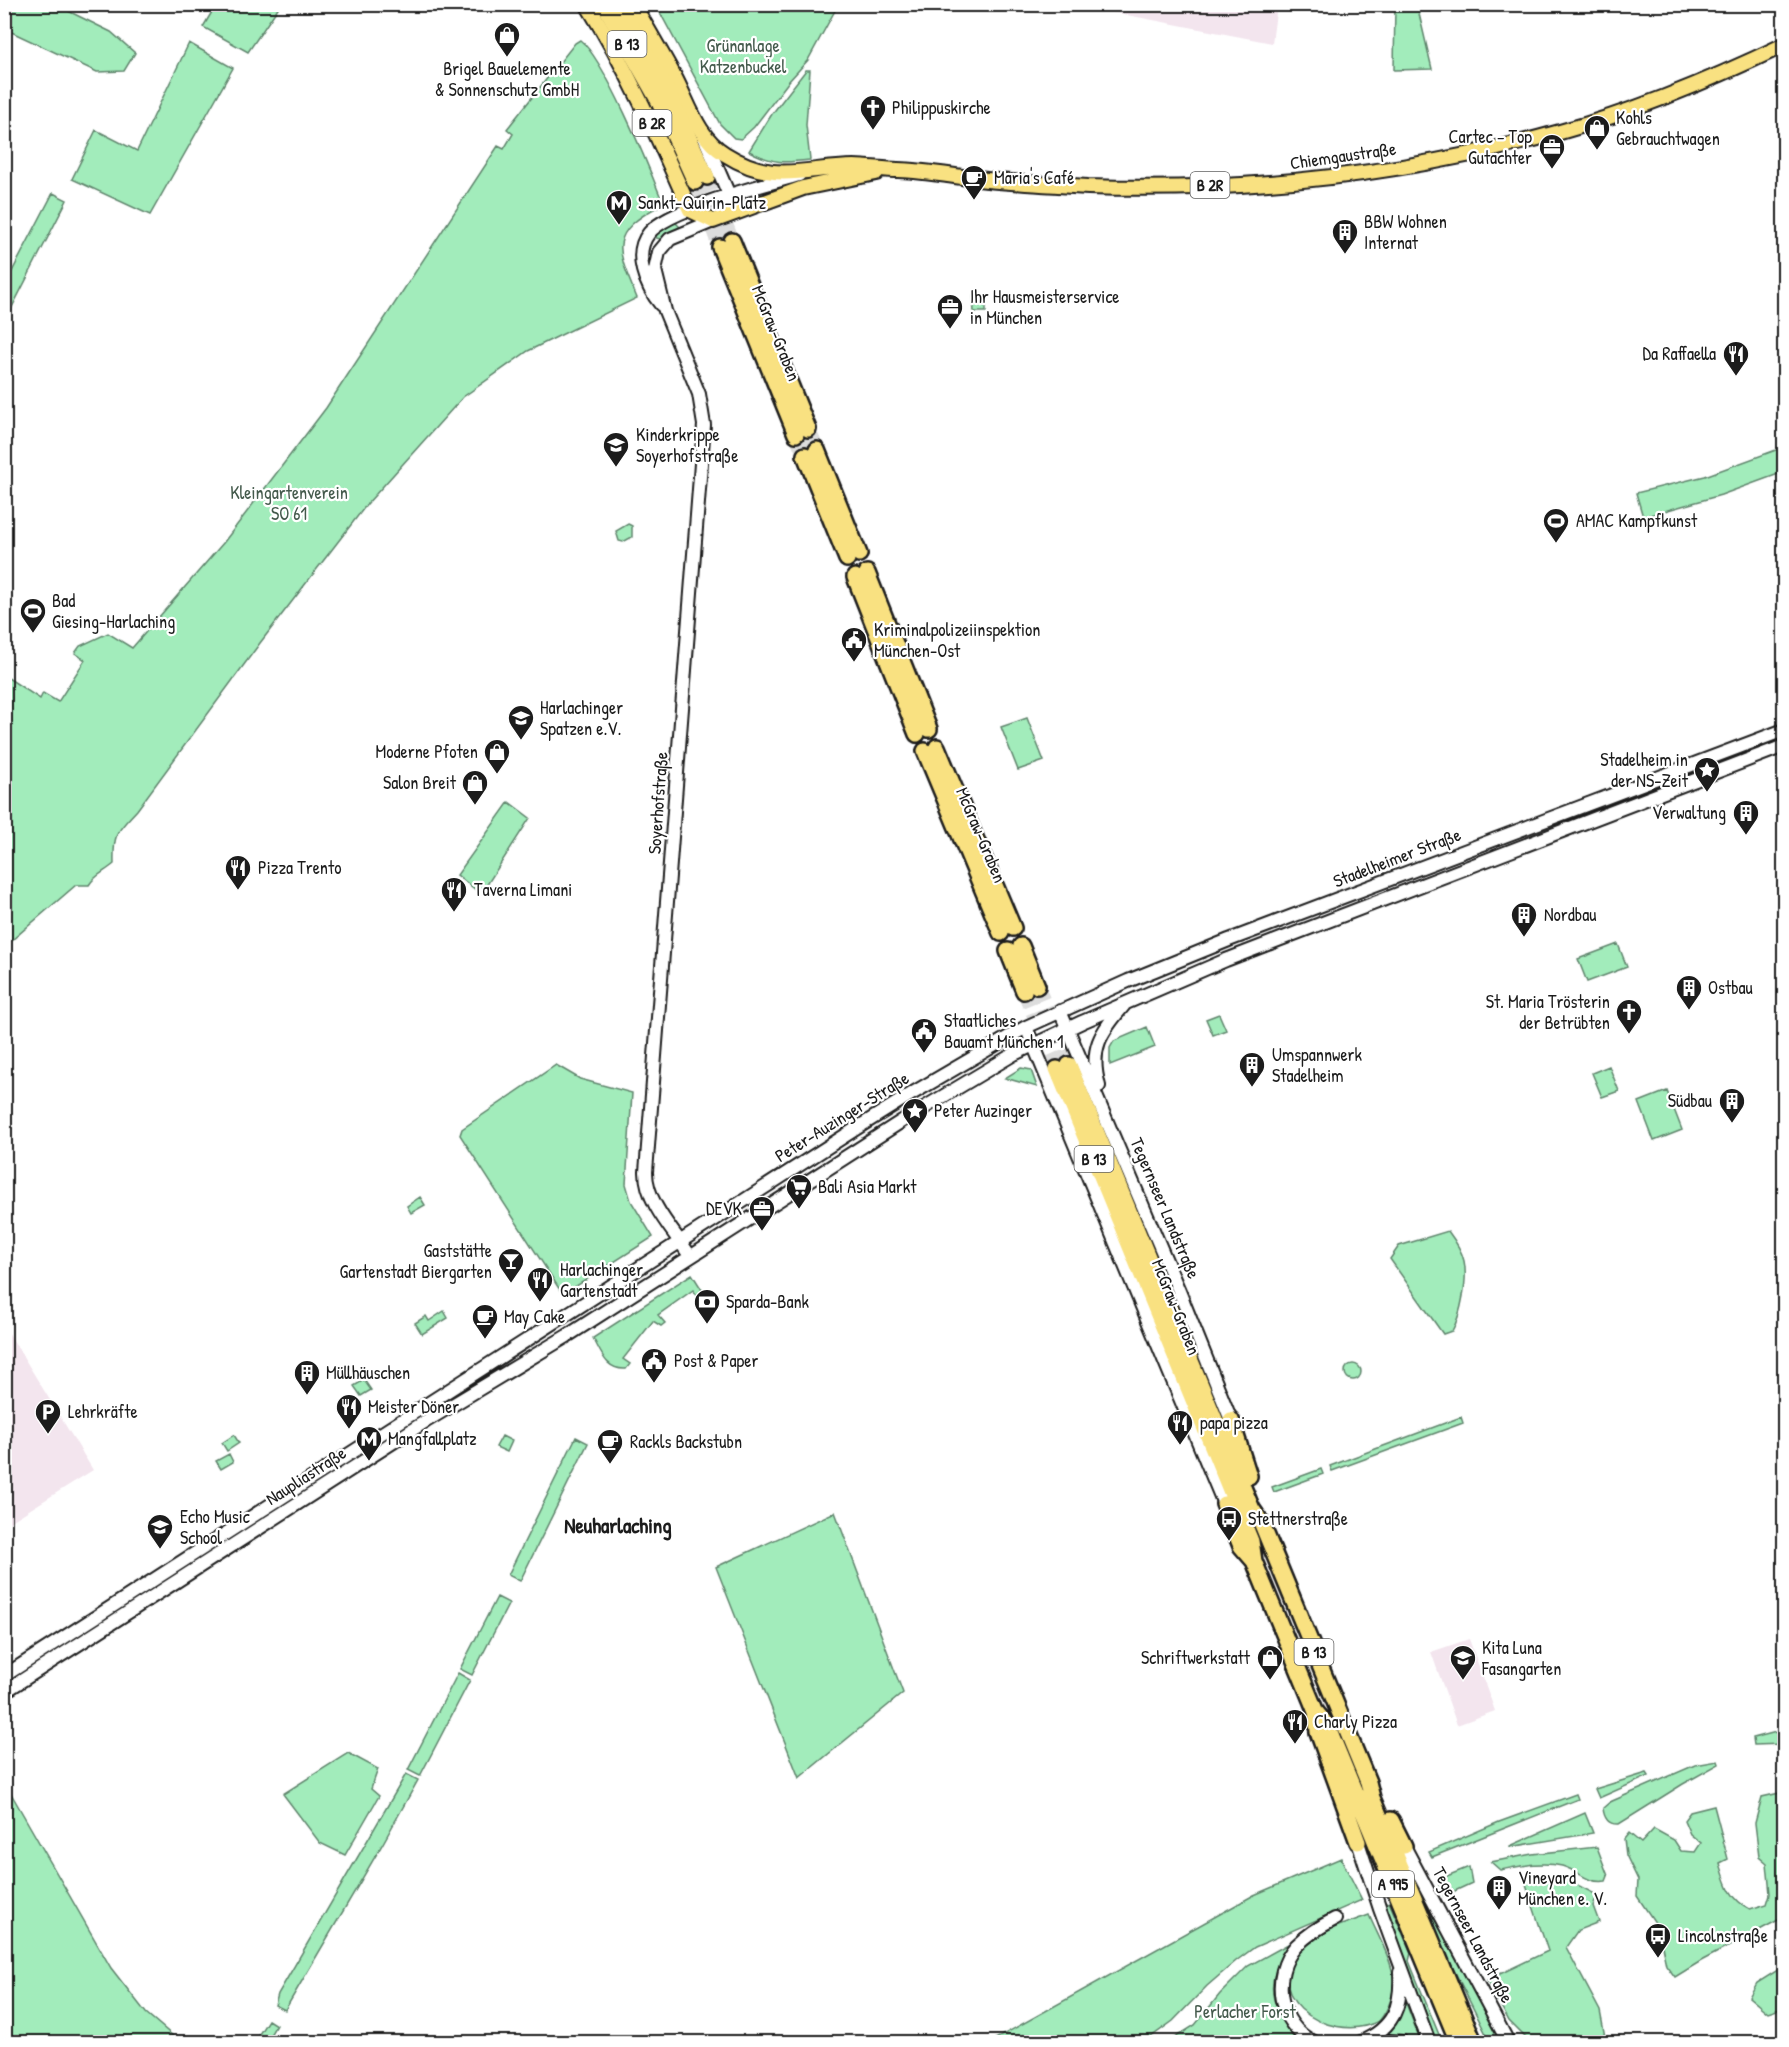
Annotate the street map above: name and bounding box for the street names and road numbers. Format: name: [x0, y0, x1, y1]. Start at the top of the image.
road number: B 13: [608, 31, 646, 57]
road number: B 2R: [632, 110, 672, 136]
street label: Chiemgaustraße: [1288, 136, 1398, 175]
road number: B 2R: [1190, 172, 1230, 198]
street label: McGraw-Graben: [746, 281, 807, 384]
street label: Soyerhofstraße: [641, 751, 674, 855]
street label: McGraw-Graben: [950, 783, 1013, 886]
street label: Stadelheimer Straße: [1329, 822, 1464, 893]
street label: Peter-Auzinger-Straße: [770, 1065, 914, 1168]
street label: Tegernseer Landstraße: [1124, 1133, 1206, 1282]
road number: B 13: [1074, 1146, 1114, 1172]
street label: McGraw-Graben: [1146, 1255, 1207, 1358]
street label: Naupliastraße: [261, 1440, 351, 1511]
road number: B 13: [1294, 1639, 1334, 1665]
street label: Tegernseer Landstraße: [1427, 1862, 1520, 2007]
road number: A 995: [1372, 1871, 1414, 1897]

